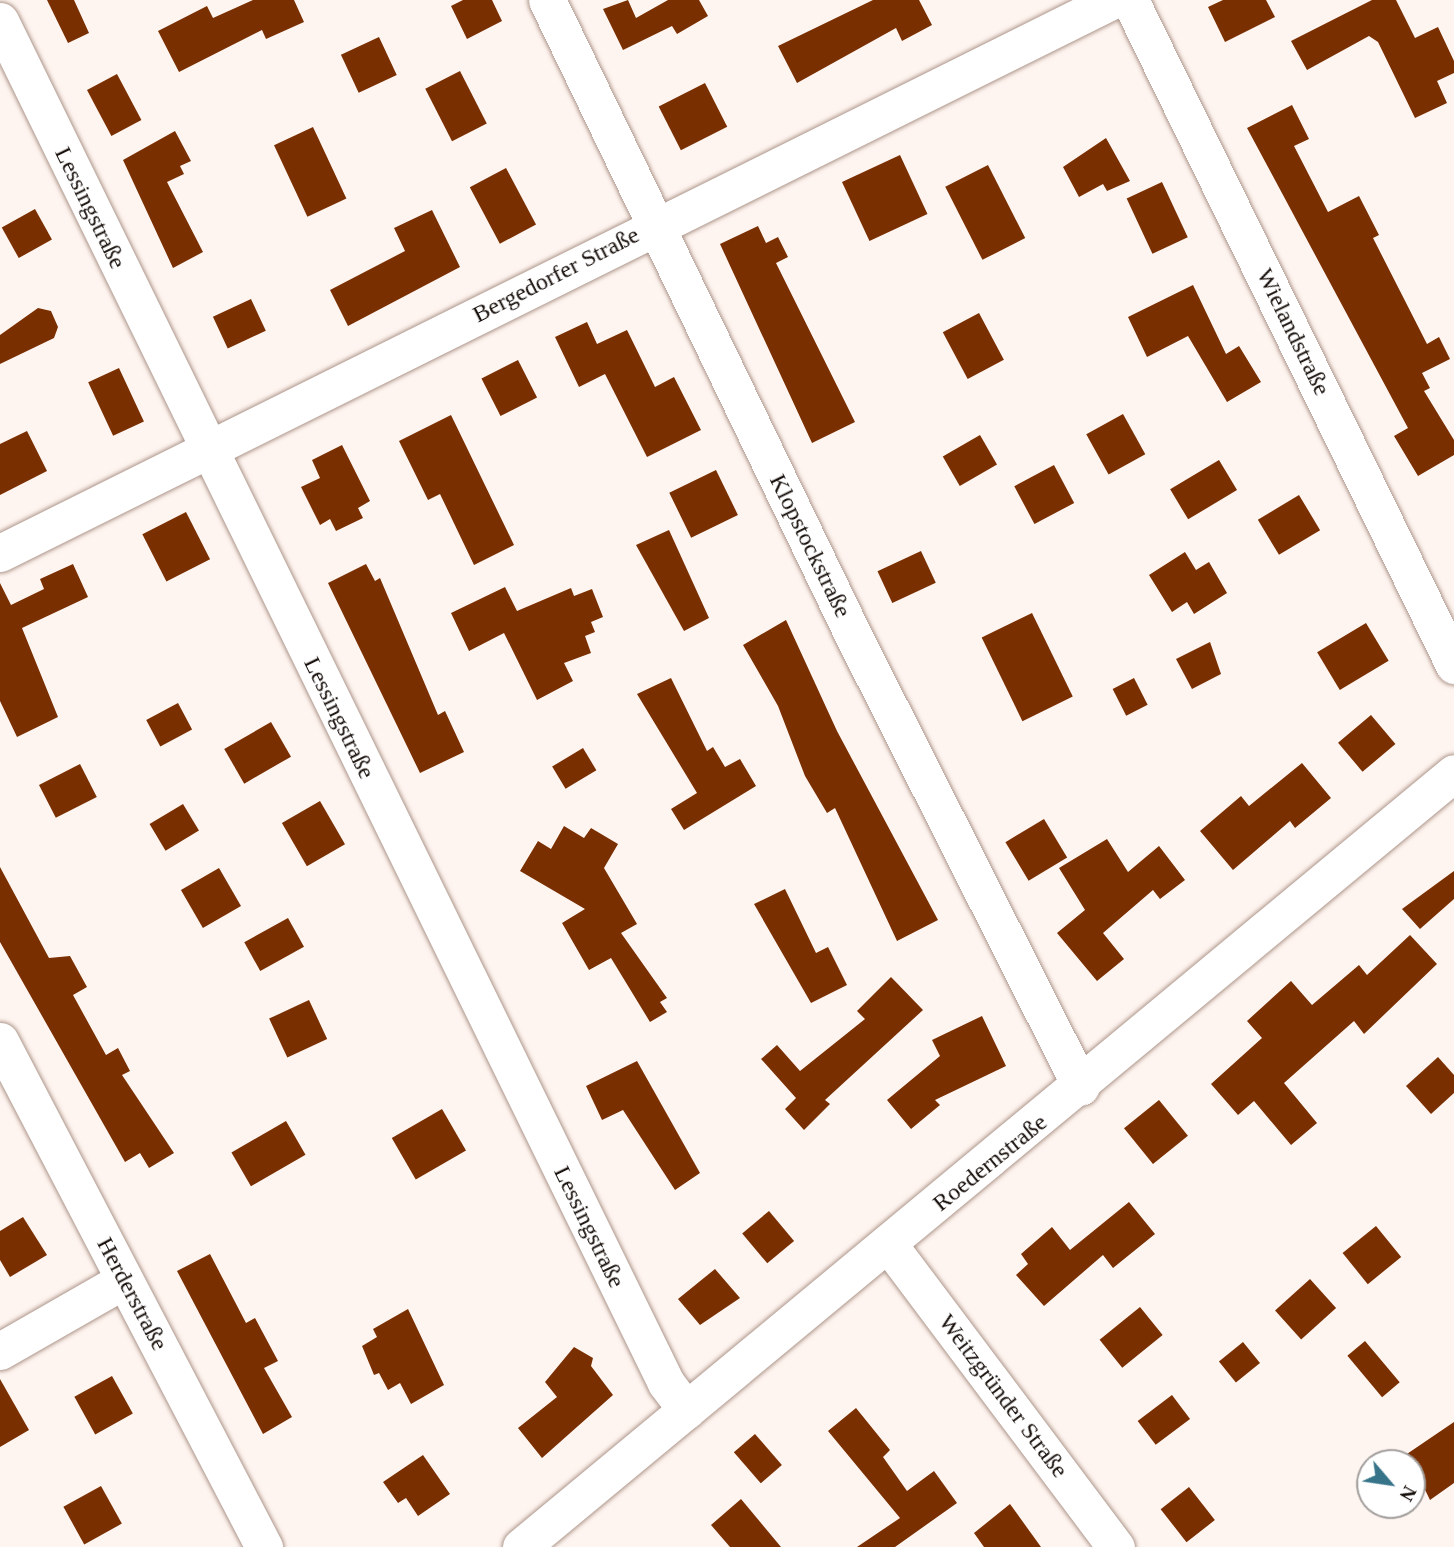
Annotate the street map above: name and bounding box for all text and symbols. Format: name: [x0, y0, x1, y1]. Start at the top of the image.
street label: Lessingstraße: [48, 142, 132, 274]
street label: Bergedorfer Straße: [468, 221, 644, 329]
street label: Wielandstraße: [1250, 264, 1336, 400]
street label: Klopstockstraße: [763, 470, 857, 622]
street label: Lessingstraße: [297, 652, 381, 784]
street label: Roedernstraße: [927, 1108, 1053, 1218]
street label: Lessingstraße: [547, 1161, 631, 1293]
street label: Herderstraße: [90, 1233, 174, 1355]
street label: Weitzgründer Straße: [932, 1309, 1074, 1483]
north arrow: [1356, 1449, 1426, 1519]
text: N: [1396, 1482, 1421, 1505]

